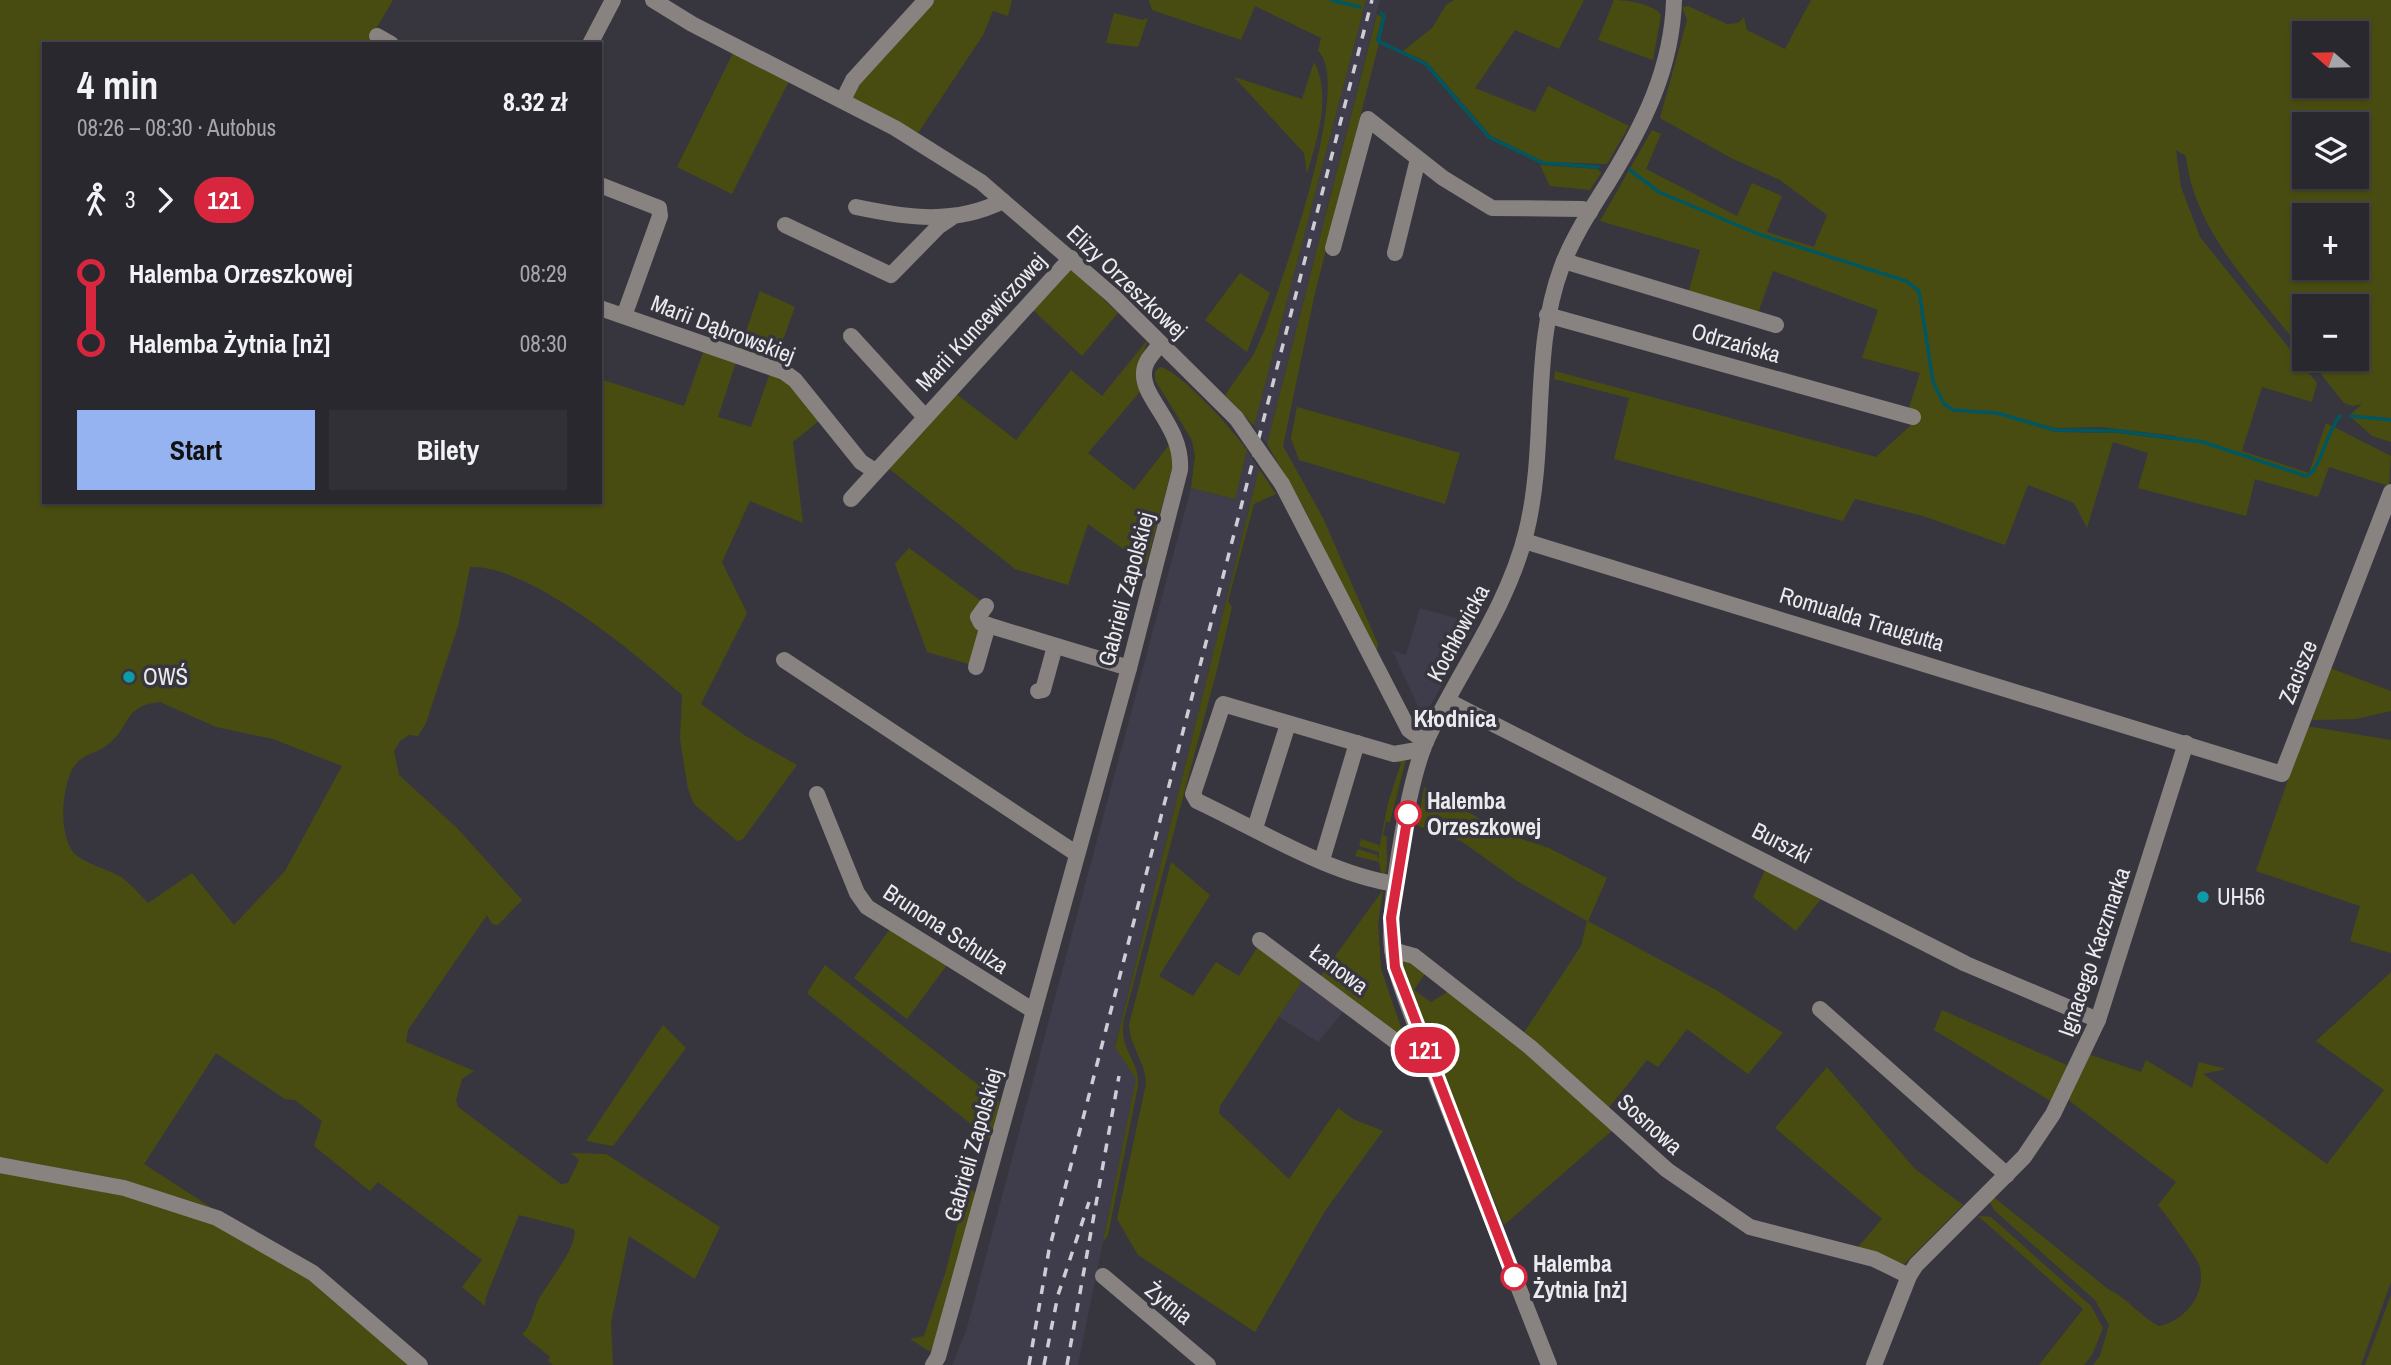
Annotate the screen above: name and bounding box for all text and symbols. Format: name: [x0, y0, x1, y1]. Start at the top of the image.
north arrow: [2292, 21, 2370, 98]
map controls: [2292, 21, 2369, 371]
text: 4 min: [77, 60, 158, 111]
text: 8.32 zł: [503, 84, 567, 119]
text: 08:26 – 08:30 · Autobus: [77, 112, 276, 143]
button: layers: [2292, 112, 2369, 189]
icon: walk: [77, 181, 115, 219]
icon: forward: [146, 181, 184, 219]
text: 3: [125, 184, 136, 215]
text: 121: [208, 184, 240, 216]
button: +: [2292, 203, 2369, 280]
street label: Elizy Orzeszkowej: [1060, 218, 1194, 346]
street label: Marii Kuncewiczowej: [909, 246, 1053, 397]
text: Halemba Orzeszkowej: [129, 256, 353, 291]
text: 08:29: [520, 258, 567, 289]
street label: Marii Dąbrowskiej: [647, 287, 800, 370]
button: −: [2292, 294, 2369, 371]
street label: Odrzańska: [1688, 315, 1785, 370]
text: Halemba Żytnia [nż]: [129, 326, 330, 361]
text: 08:30: [520, 328, 567, 359]
button: Start: [77, 410, 315, 490]
button: Bilety: [329, 410, 567, 490]
street label: Gabrieli Zapolskiej: [1090, 508, 1161, 669]
street label: Kochłowicka: [1419, 578, 1496, 687]
street label: Romualda Traugutta: [1776, 579, 1949, 658]
street label: Zacisze: [2271, 635, 2324, 708]
place label: OWŚ: [143, 661, 188, 692]
marker: OWŚ: [121, 669, 137, 685]
district label: Kłodnica: [1413, 702, 1497, 734]
place label: Halemba Orzeszkowej: [1427, 785, 1541, 842]
marker: Halemba Orzeszkowej: [1395, 801, 1421, 827]
street label: Burszki: [1747, 814, 1817, 871]
street label: Ignacego Kaczmarka: [2050, 863, 2137, 1041]
street label: Brunona Schulza: [878, 876, 1015, 981]
place label: UH56: [2217, 881, 2265, 912]
marker: UH56: [2195, 889, 2211, 905]
street label: Łanowa: [1304, 936, 1375, 1001]
line badge: 121: [1385, 1027, 1465, 1073]
text: 121: [1409, 1034, 1441, 1066]
street label: Gabrieli Zapolskiej: [936, 1065, 1009, 1225]
street label: Sosnowa: [1611, 1086, 1690, 1161]
place label: Halemba Żytnia [nż]: [1533, 1248, 1627, 1305]
marker: Halemba Żytnia [nż]: [1501, 1264, 1527, 1290]
street label: Żytnia: [1139, 1274, 1200, 1331]

